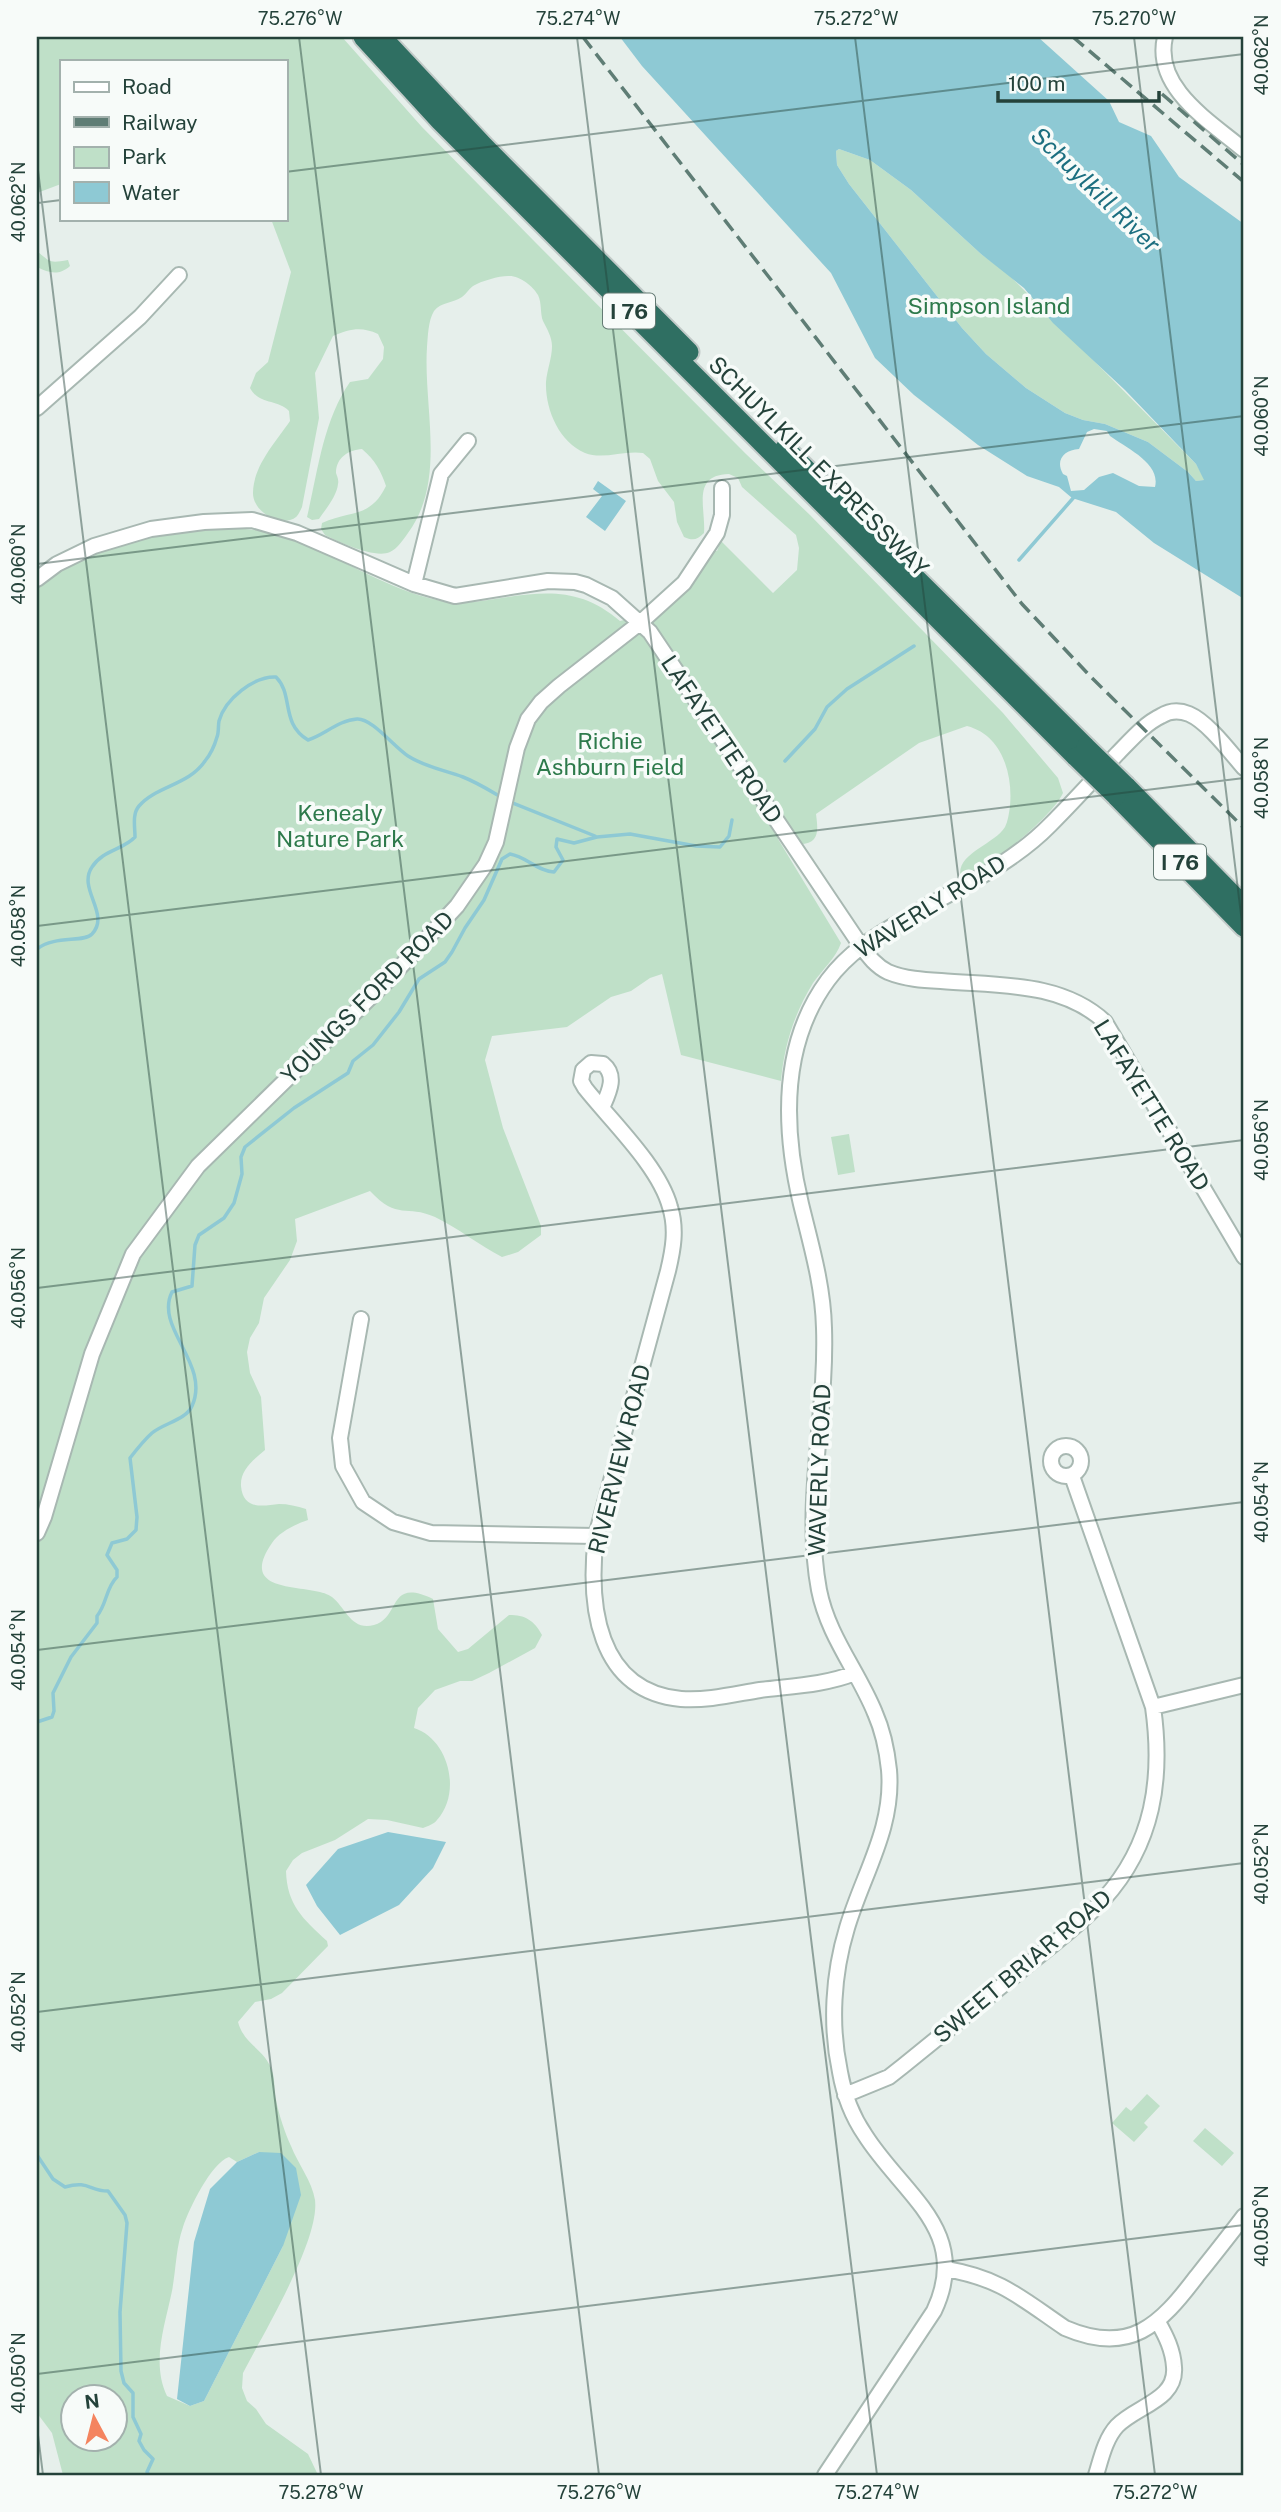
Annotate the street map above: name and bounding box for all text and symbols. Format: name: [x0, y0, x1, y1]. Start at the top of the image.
text: 75.276°W: [258, 8, 342, 29]
text: 75.274°W: [536, 8, 620, 29]
text: 75.272°W: [814, 8, 898, 29]
text: 75.270°W: [1092, 8, 1176, 29]
text: 40.062°N: [1251, 14, 1272, 96]
legend: [60, 60, 287, 220]
scale bar: [998, 60, 1158, 104]
text: 100 m: [1008, 71, 1065, 96]
text: Road: [122, 74, 172, 99]
text: Railway: [122, 110, 198, 135]
water label: Schuylkill River: [1026, 121, 1167, 258]
text: Park: [122, 144, 167, 169]
text: 40.062°N: [8, 161, 29, 243]
text: Water: [122, 180, 180, 205]
park label: Simpson Island: [908, 292, 1070, 319]
road number: I 76: [603, 294, 655, 328]
street label: SCHUYLKILL EXPRESSWAY: [704, 351, 935, 582]
text: 40.060°N: [1251, 375, 1272, 457]
text: 40.060°N: [8, 523, 29, 605]
street label: LAFAYETTE ROAD: [656, 650, 788, 828]
park label: Richie Ashburn Field: [536, 727, 684, 780]
text: 40.058°N: [1251, 737, 1272, 819]
park label: Kenealy Nature Park: [276, 799, 404, 852]
road number: I 76: [1154, 844, 1206, 880]
street label: WAVERLY ROAD: [850, 849, 1010, 963]
text: 40.058°N: [8, 885, 29, 967]
street label: YOUNGS FORD ROAD: [275, 905, 459, 1089]
street label: LAFAYETTE ROAD: [1088, 1014, 1216, 1196]
text: 40.056°N: [1251, 1099, 1272, 1181]
text: 40.056°N: [8, 1247, 29, 1329]
street label: RIVERVIEW ROAD: [582, 1361, 656, 1557]
street label: WAVERLY ROAD: [802, 1383, 836, 1557]
text: 40.054°N: [1251, 1461, 1272, 1543]
text: 40.054°N: [8, 1609, 29, 1691]
text: 40.052°N: [1251, 1823, 1272, 1905]
street label: SWEET BRIAR ROAD: [928, 1884, 1116, 2048]
text: 40.052°N: [8, 1971, 29, 2053]
text: 40.050°N: [1251, 2185, 1272, 2267]
text: 40.050°N: [8, 2332, 29, 2414]
north arrow: [60, 2382, 130, 2452]
text: N: [83, 2389, 101, 2413]
text: 75.278°W: [278, 2482, 364, 2503]
text: 75.276°W: [557, 2482, 641, 2503]
text: 75.274°W: [835, 2482, 919, 2503]
text: 75.272°W: [1113, 2482, 1197, 2503]

